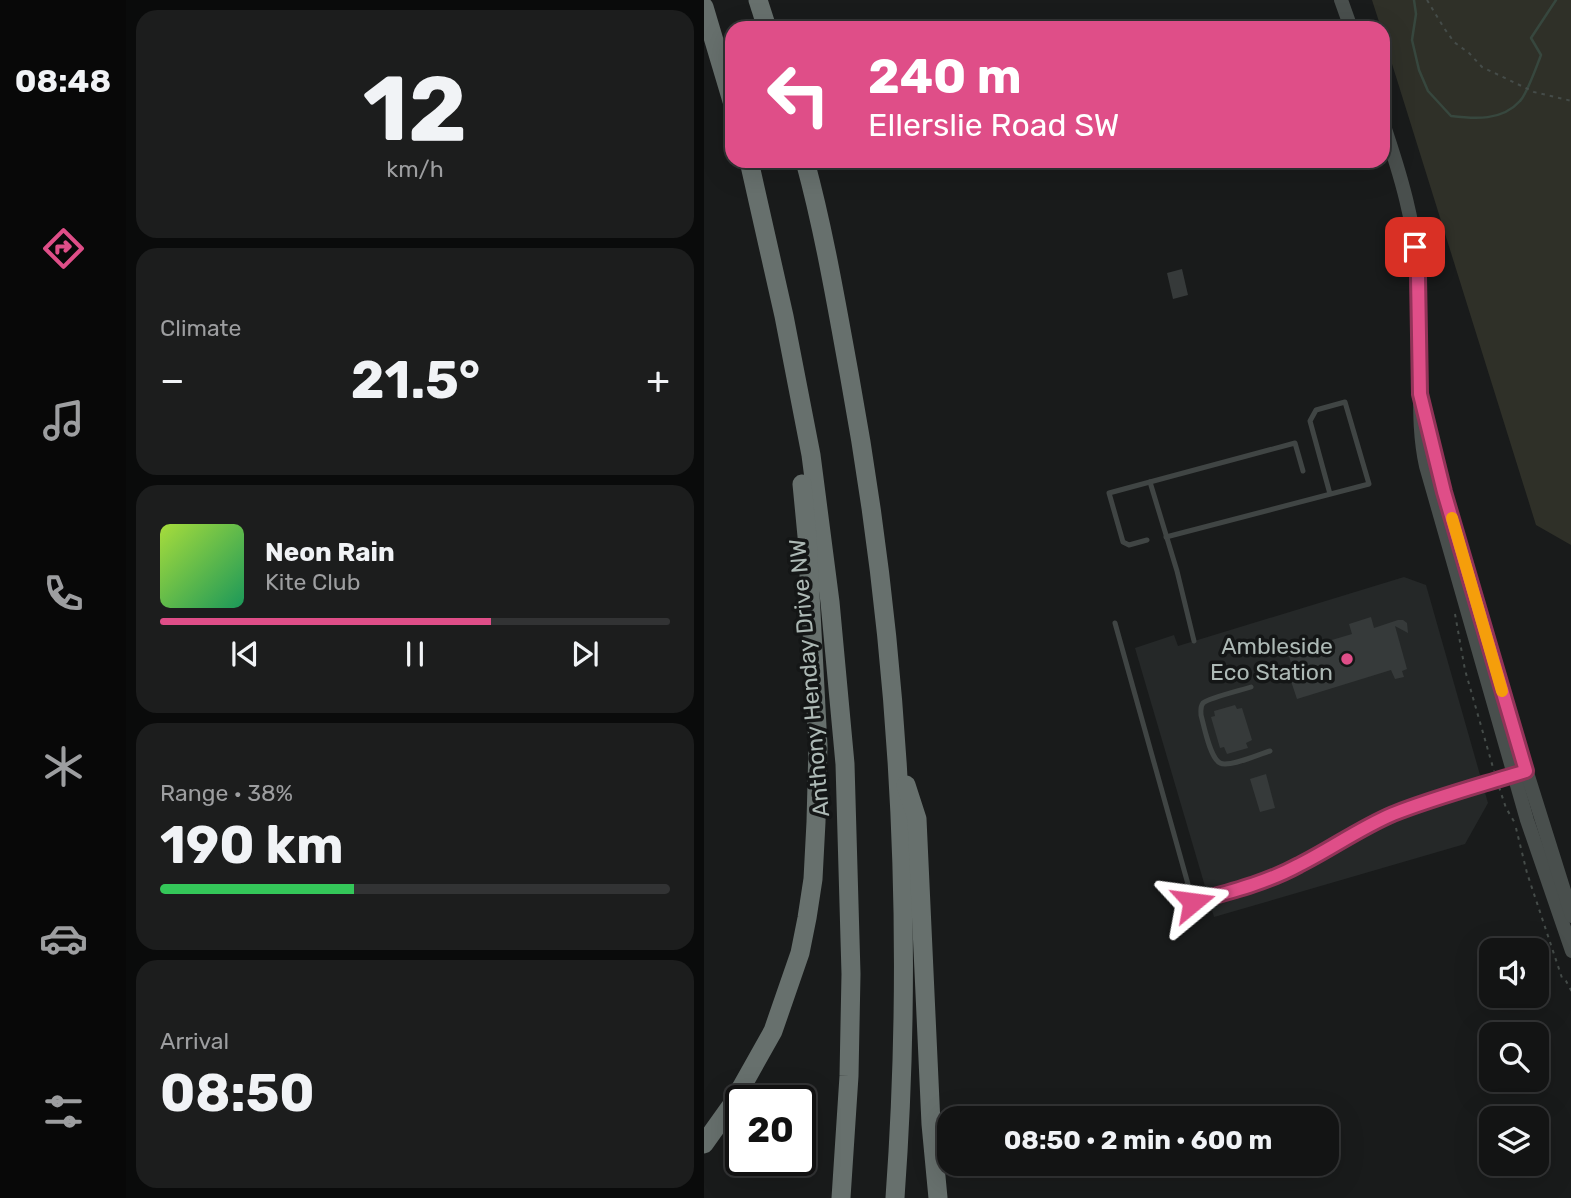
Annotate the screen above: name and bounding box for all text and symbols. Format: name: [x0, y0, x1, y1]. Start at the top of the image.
text: 240 m: [868, 47, 1022, 105]
icon: left: [753, 49, 844, 140]
text: 12: [363, 55, 467, 163]
text: 08:48: [15, 62, 111, 100]
text: Ellerslie Road SW: [868, 106, 1120, 144]
text: km/h: [386, 155, 444, 183]
pin: [1385, 217, 1445, 277]
icon: directions: [39, 224, 88, 273]
icon: arrive: [1396, 228, 1434, 266]
text: Climate: [160, 314, 241, 342]
text: 21.5°: [351, 349, 480, 411]
text: −: [160, 357, 185, 403]
text: +: [646, 357, 670, 403]
icon: music: [39, 396, 88, 445]
text: Neon Rain: [265, 537, 395, 568]
street label: Anthony Henday Drive NW: [783, 538, 835, 818]
text: Kite Club: [265, 568, 360, 596]
icon: phone: [39, 569, 88, 618]
place label: Ambleside Eco Station: [1210, 632, 1333, 686]
icon: previous: [226, 635, 264, 673]
icon: pause: [396, 635, 434, 673]
icon: next: [566, 635, 604, 673]
marker: Ambleside Eco Station: [1339, 651, 1355, 667]
icon: climate: [39, 742, 88, 791]
text: Range · 38%: [160, 779, 293, 807]
text: 190 km: [160, 814, 344, 876]
position arrow: [1156, 865, 1230, 939]
icon: car: [39, 914, 88, 963]
map controls: [1479, 938, 1549, 1176]
button: sound: [1479, 938, 1549, 1008]
button: search: [1479, 1022, 1549, 1092]
text: Arrival: [160, 1027, 229, 1055]
text: 08:50: [160, 1062, 315, 1124]
speed limit sign: 20: [725, 1085, 816, 1176]
icon: filters: [39, 1087, 88, 1136]
button: layers: [1479, 1106, 1549, 1176]
text: 08:50 · 2 min · 600 m: [1004, 1125, 1272, 1156]

